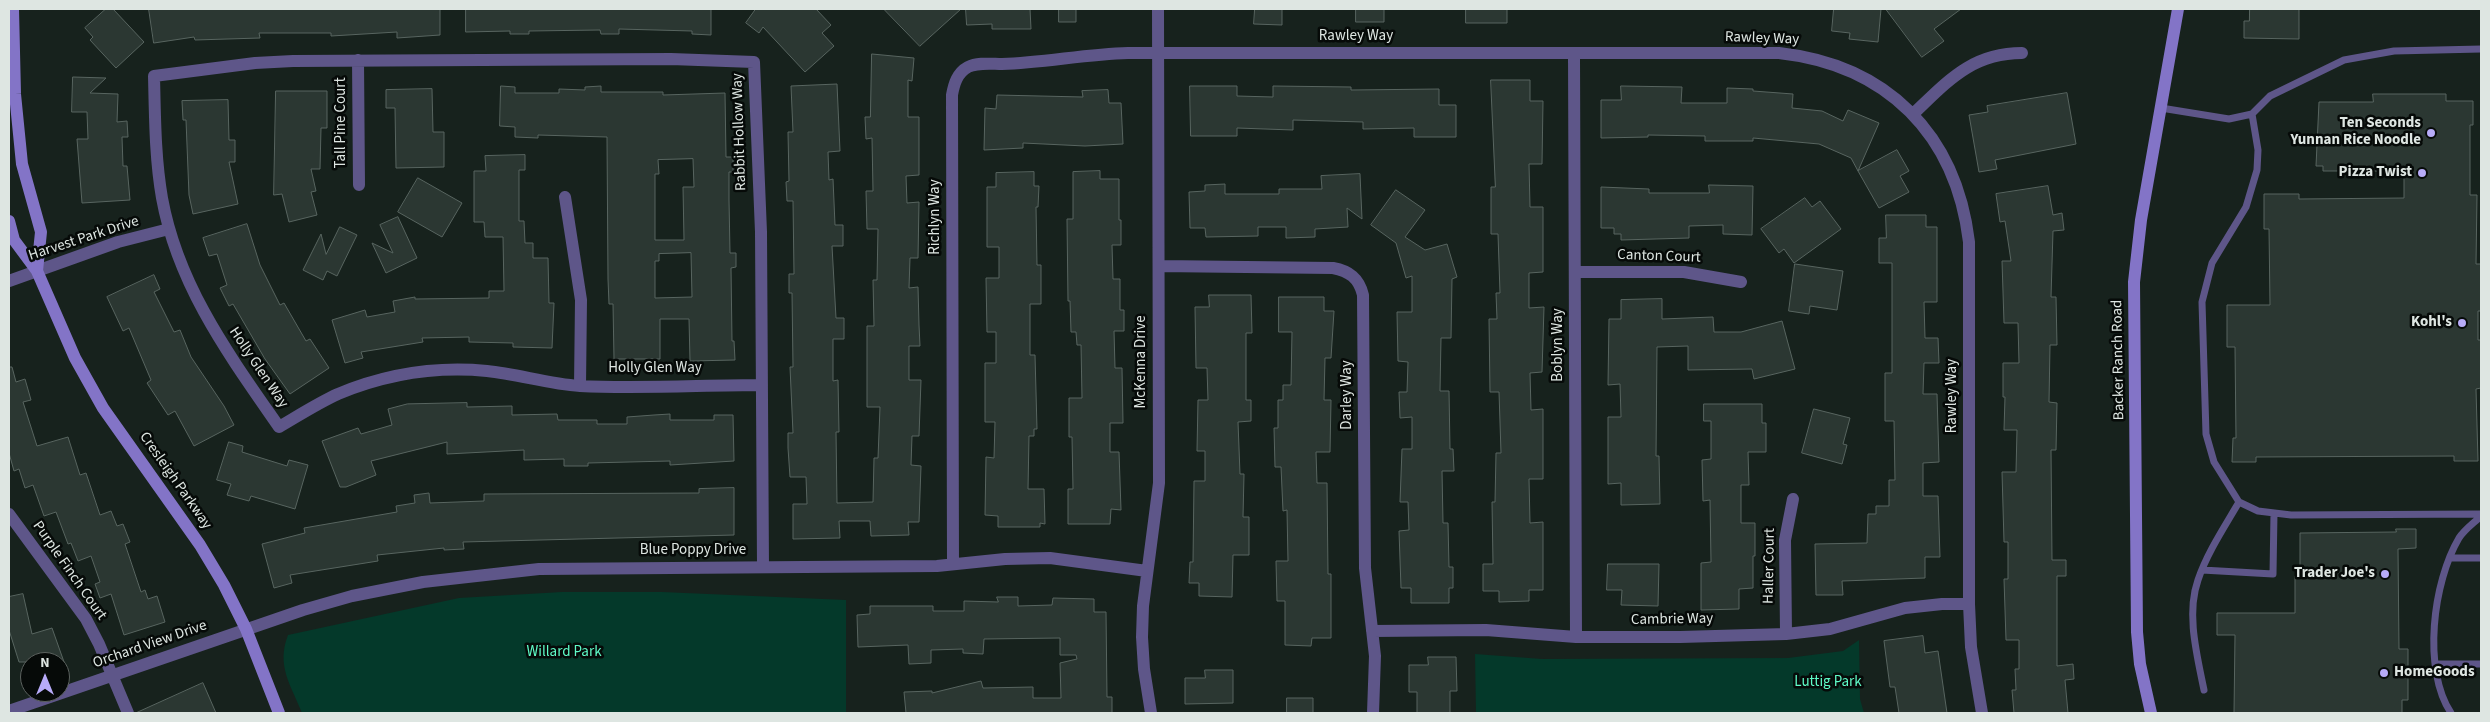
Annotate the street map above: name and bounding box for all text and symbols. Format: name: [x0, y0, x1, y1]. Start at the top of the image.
street label: Rawley Way: [1319, 28, 1393, 46]
street label: Rawley Way: [1725, 29, 1799, 49]
street label: Rabbit Hollow Way: [729, 73, 751, 191]
street label: Tall Pine Court: [333, 77, 351, 169]
place label: Ten Seconds Yunnan Rice Noodle: [2291, 115, 2421, 150]
marker: Ten Seconds Yunnan Rice Noodle: [2425, 127, 2437, 139]
place label: Pizza Twist: [2339, 164, 2412, 182]
marker: Pizza Twist: [2416, 167, 2428, 179]
street label: Richlyn Way: [927, 179, 945, 255]
street label: Harvest Park Drive: [27, 213, 141, 265]
street label: Canton Court: [1617, 247, 1701, 267]
street label: Backer Ranch Road: [2109, 300, 2129, 420]
street label: Boblyn Way: [1550, 308, 1568, 382]
place label: Kohl's: [2411, 314, 2452, 332]
street label: McKenna Drive: [1133, 315, 1151, 409]
marker: Kohl's: [2456, 317, 2468, 329]
street label: Holly Glen Way: [224, 324, 292, 412]
street label: Rawley Way: [1944, 359, 1962, 433]
street label: Holly Glen Way: [608, 360, 702, 378]
street label: Darley Way: [1339, 360, 1357, 430]
street label: Cresleigh Parkway: [135, 429, 215, 533]
street label: Purple Finch Court: [28, 518, 110, 624]
street label: Haller Court: [1760, 528, 1780, 604]
street label: Blue Poppy Drive: [640, 542, 746, 560]
place label: Trader Joe's: [2294, 565, 2375, 583]
marker: Trader Joe's: [2379, 568, 2391, 580]
street label: Cambrie Way: [1631, 610, 1713, 630]
street label: Orchard View Drive: [91, 617, 209, 673]
park label: Willard Park: [526, 644, 602, 662]
north arrow: [20, 652, 70, 702]
text: N: [40, 653, 50, 673]
place label: HomeGoods: [2394, 664, 2475, 682]
marker: HomeGoods: [2378, 667, 2390, 679]
park label: Luttig Park: [1794, 674, 1862, 692]

